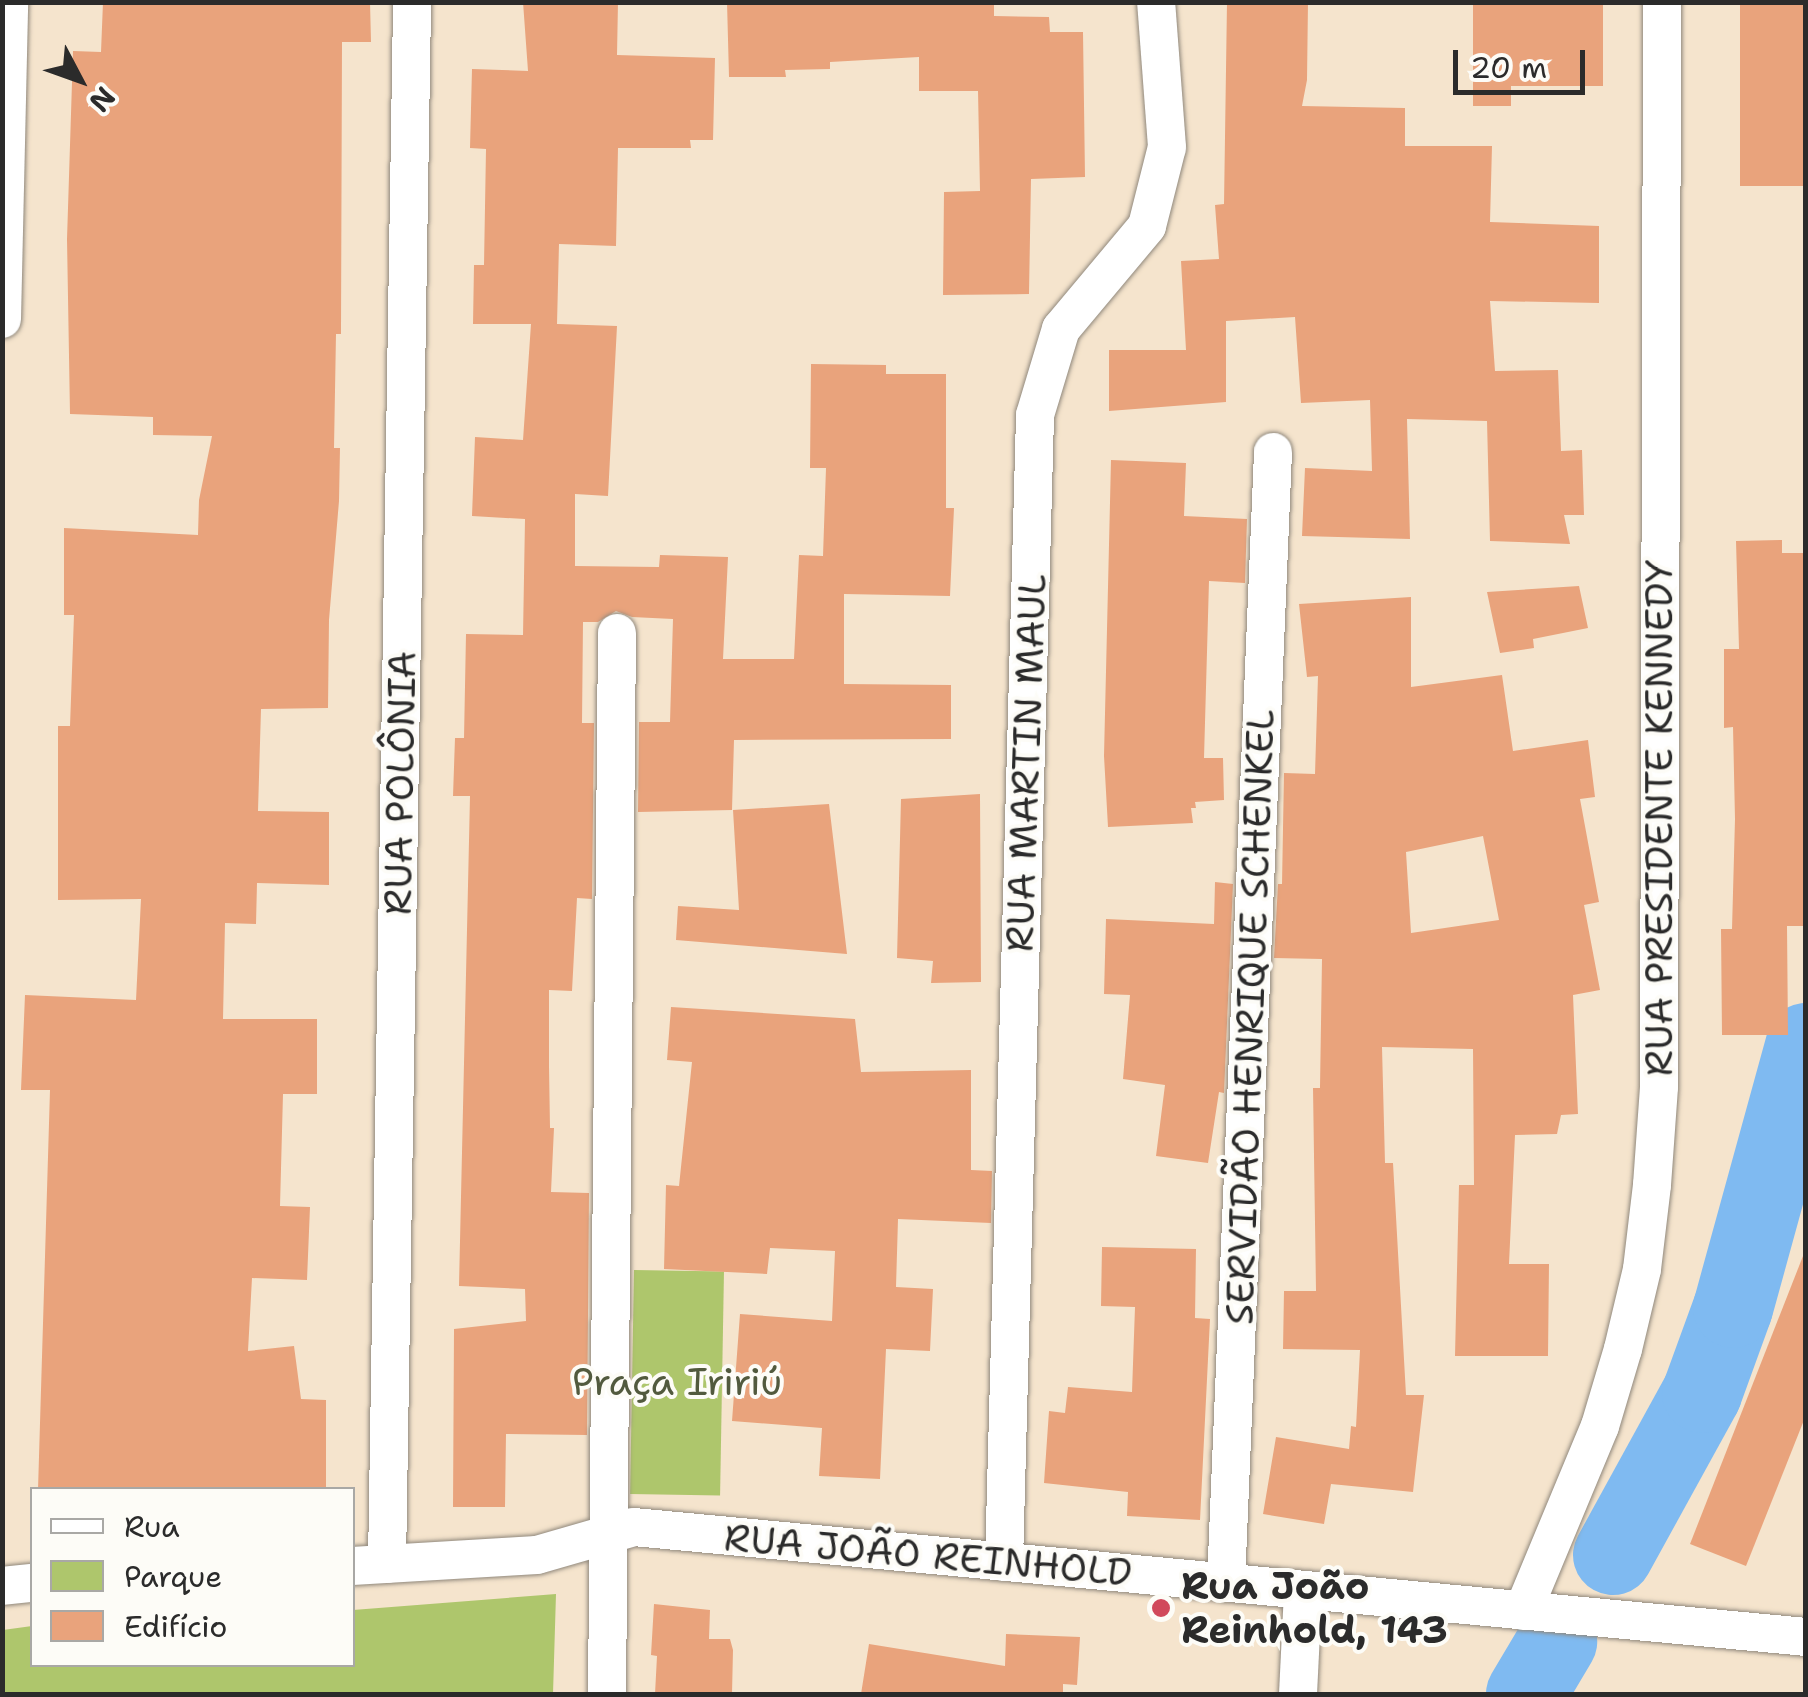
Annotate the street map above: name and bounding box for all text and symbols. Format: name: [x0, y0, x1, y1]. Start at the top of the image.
north arrow: [30, 30, 130, 130]
scale bar: [1458, 30, 1590, 92]
text: 20 m: [1470, 47, 1547, 88]
text: N: [81, 79, 124, 121]
street label: RUA PRESIDENTE KENNEDY: [1636, 560, 1682, 1076]
street label: RUA MARTIN MAUL: [997, 573, 1055, 953]
street label: RUA POLÔNIA: [375, 650, 425, 916]
street label: SERVIDÃO HENRIQUE SCHENKEL: [1216, 708, 1284, 1326]
park label: Praça Iririú: [572, 1359, 782, 1405]
legend: [30, 1487, 355, 1667]
text: Rua: [124, 1506, 180, 1547]
street label: RUA JOÃO REINHOLD: [722, 1514, 1134, 1596]
text: Parque: [124, 1556, 222, 1597]
place label: Rua João Reinhold, 143: [1181, 1563, 1448, 1652]
marker: Rua João Reinhold, 143: [1150, 1597, 1172, 1619]
text: Edifício: [124, 1606, 228, 1647]

